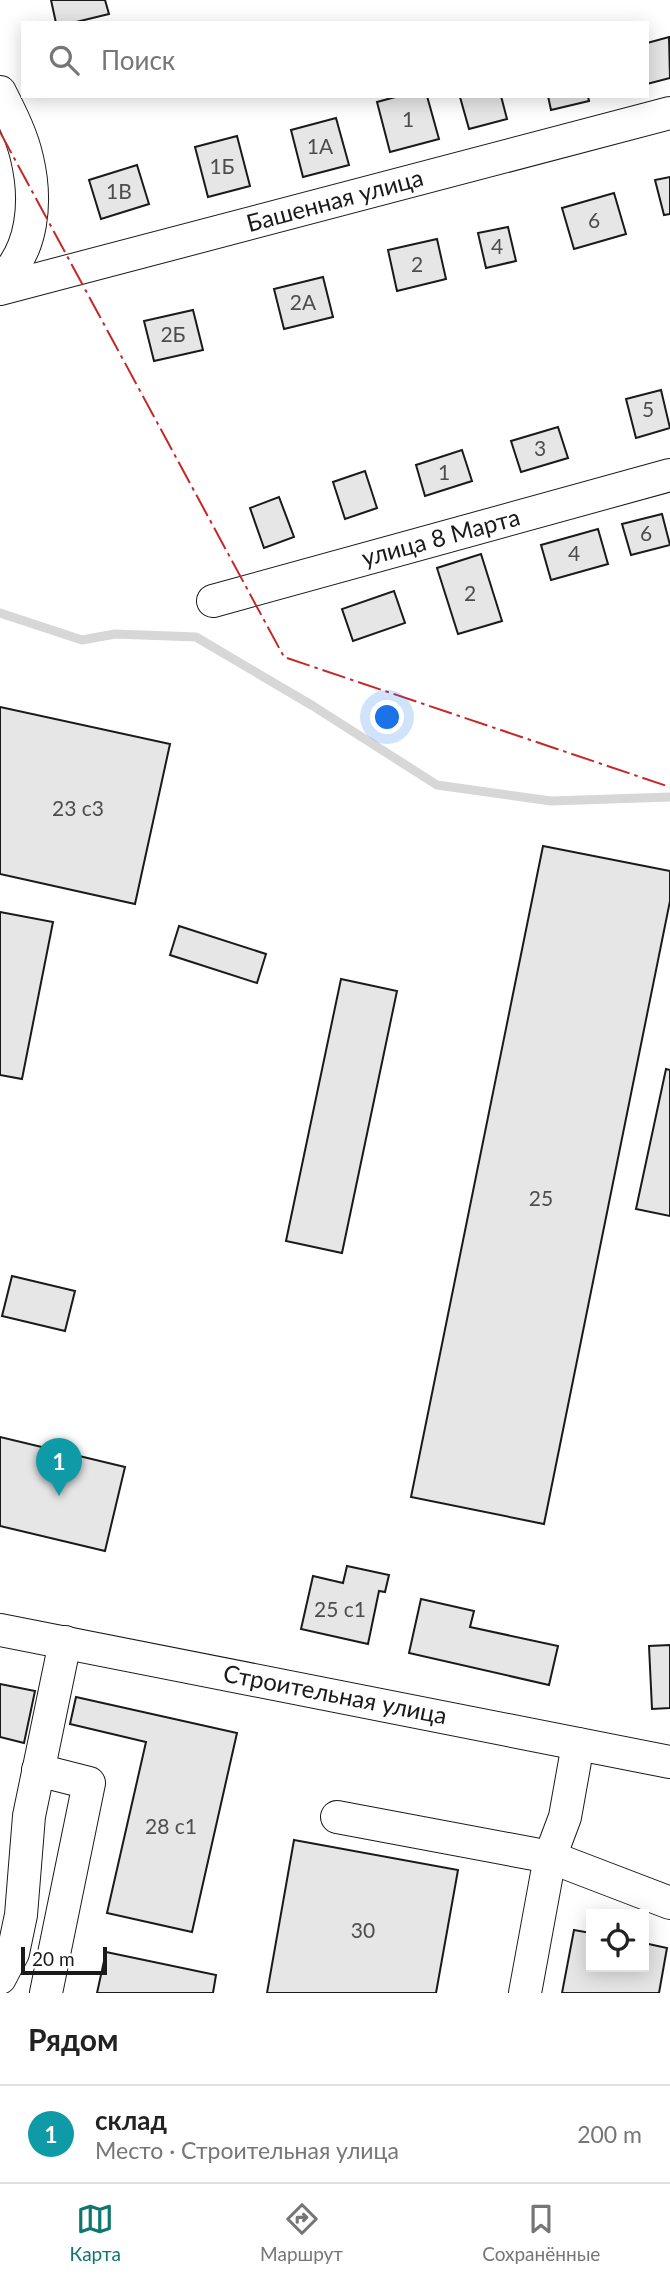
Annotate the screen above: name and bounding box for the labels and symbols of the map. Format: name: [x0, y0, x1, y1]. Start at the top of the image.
house number: 1: [402, 106, 414, 131]
house number: 1А: [307, 133, 334, 158]
house number: 1Б: [209, 153, 235, 178]
street label: Башенная улица: [243, 162, 426, 237]
house number: 1В: [106, 178, 132, 203]
house number: 6: [588, 207, 600, 232]
house number: 4: [491, 233, 503, 258]
house number: 2: [411, 251, 423, 276]
house number: 2А: [290, 289, 317, 314]
house number: 2Б: [160, 321, 186, 346]
house number: 5: [642, 396, 654, 421]
house number: 3: [534, 435, 546, 460]
house number: 1: [438, 459, 450, 484]
street label: улица 8 Марта: [358, 501, 523, 572]
house number: 6: [640, 520, 652, 545]
house number: 4: [568, 540, 580, 565]
house number: 2: [464, 580, 476, 605]
your location: [370, 700, 404, 734]
house number: 23 с3: [52, 795, 104, 820]
house number: 25: [529, 1185, 553, 1210]
pin: 1: [36, 1438, 82, 1496]
house number: 25 с1: [314, 1596, 366, 1621]
street label: Строительная улица: [221, 1658, 450, 1729]
house number: 28 с1: [145, 1813, 197, 1838]
house number: 30: [351, 1917, 375, 1942]
scale bar: [21, 1944, 107, 1976]

